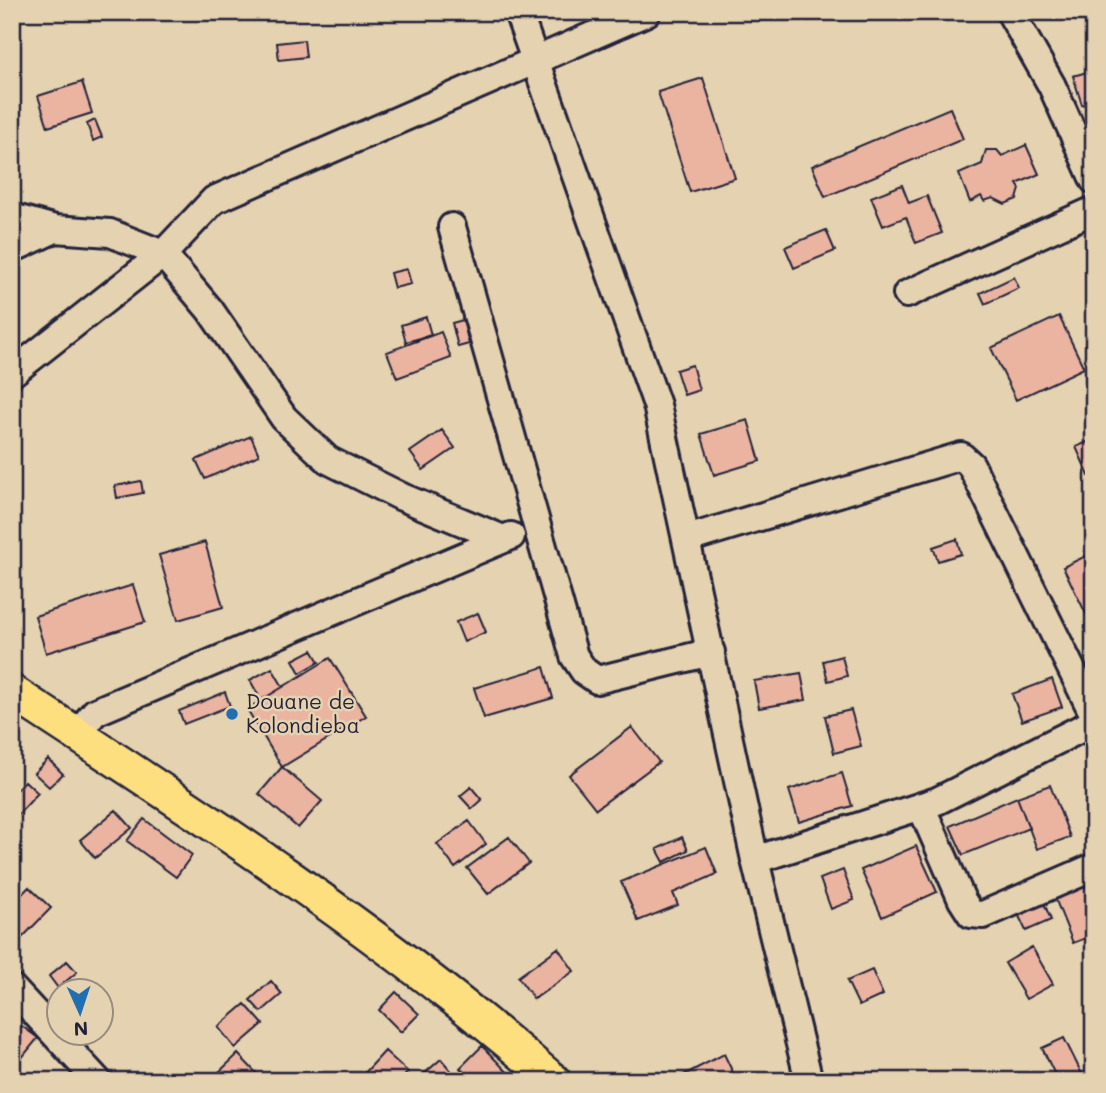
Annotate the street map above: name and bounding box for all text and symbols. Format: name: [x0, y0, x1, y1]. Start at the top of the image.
place label: Douane de Kolondieba: [246, 687, 360, 738]
marker: Douane de Kolondieba: [224, 706, 240, 722]
north arrow: [46, 978, 116, 1048]
text: N: [73, 1017, 89, 1042]

